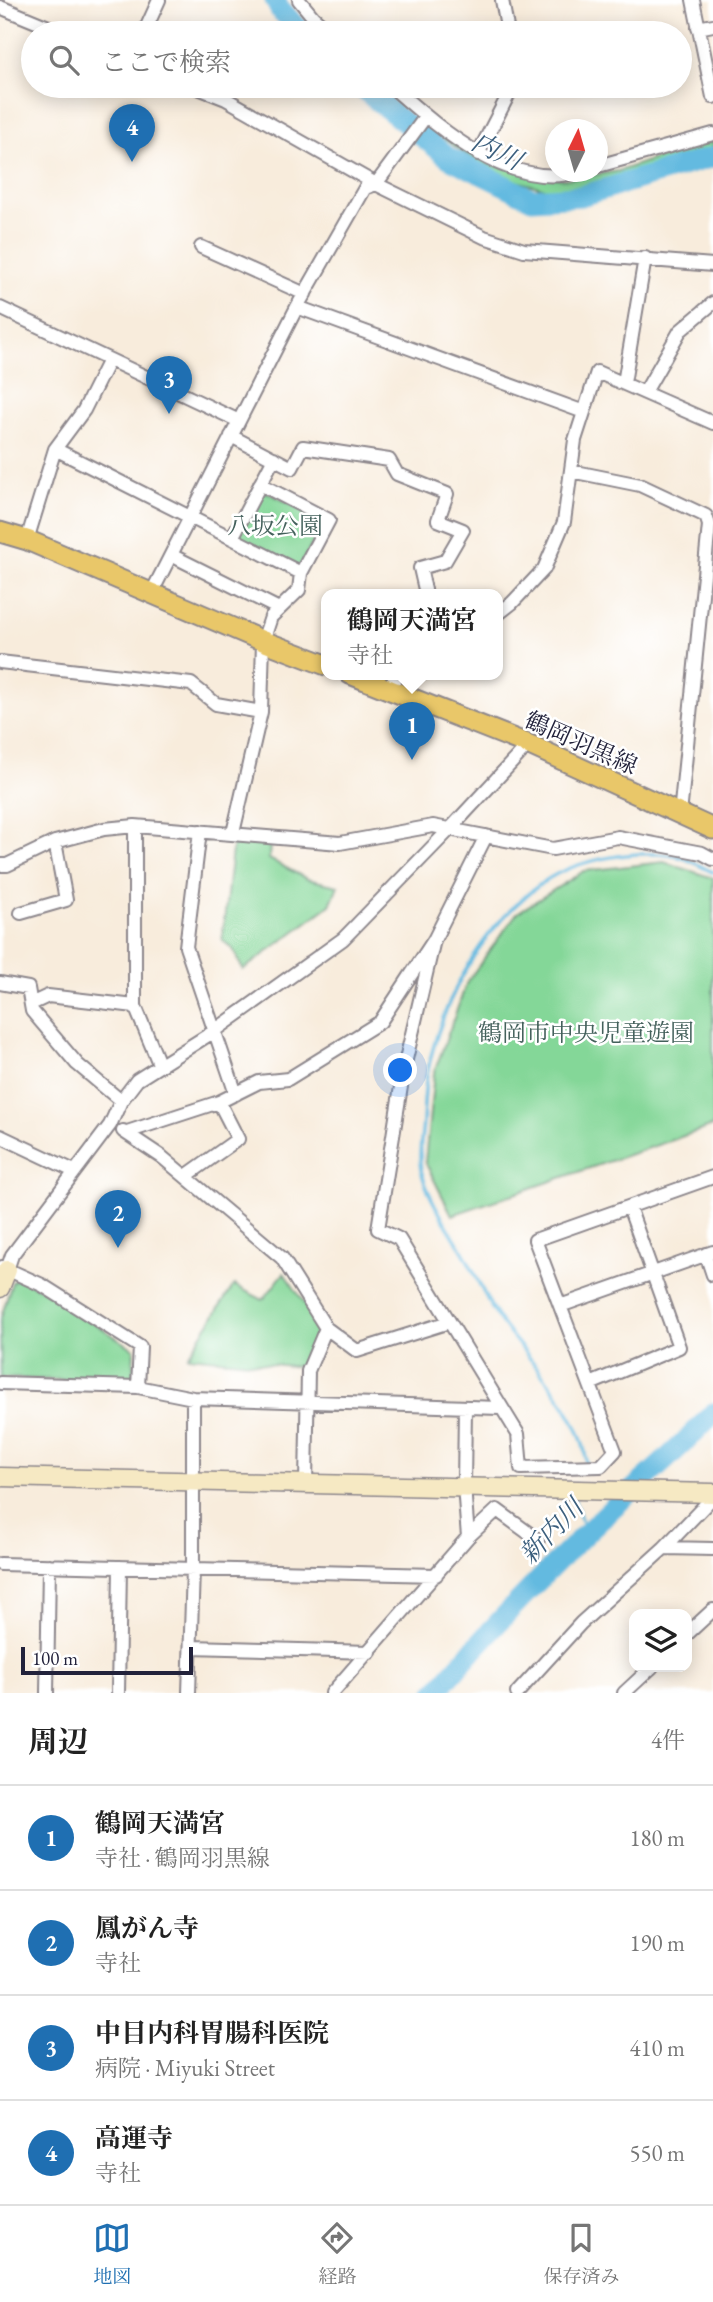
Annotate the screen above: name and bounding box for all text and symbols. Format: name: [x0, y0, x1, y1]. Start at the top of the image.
search box: [21, 21, 692, 98]
icon: search: [45, 41, 83, 79]
text: ここで検索: [101, 45, 231, 79]
pin: 4: [109, 104, 155, 162]
north arrow: [545, 119, 608, 182]
water label: 内川: [466, 124, 531, 179]
pin: 3: [146, 356, 192, 414]
park label: 八坂公園: [227, 510, 323, 541]
popup: [321, 589, 503, 680]
text: 鶴岡天満宮: [347, 603, 477, 637]
text: 寺社: [347, 640, 393, 670]
pin: 1: [389, 702, 435, 760]
street label: 鶴岡羽黒線: [520, 704, 642, 781]
park label: 鶴岡市中央児童遊園: [478, 1017, 694, 1048]
your location: [383, 1053, 417, 1087]
pin: 2: [95, 1190, 141, 1248]
water label: 新内川: [512, 1489, 592, 1571]
map controls: [629, 1609, 692, 1672]
button: layers: [629, 1609, 692, 1672]
scale bar: [21, 1644, 192, 1676]
text: 100 m: [32, 1646, 78, 1671]
text: 周辺: [28, 1722, 88, 1761]
text: 4件: [651, 1725, 685, 1755]
text: 鶴岡天満宮: [95, 1806, 225, 1840]
text: 1: [45, 1823, 57, 1853]
text: 180 m: [629, 1823, 685, 1853]
text: 寺社 · 鶴岡羽黒線: [95, 1843, 270, 1873]
text: 鳳がん寺: [95, 1911, 199, 1945]
text: 2: [45, 1928, 57, 1958]
text: 190 m: [629, 1928, 685, 1958]
text: 寺社: [95, 1948, 141, 1978]
text: 中目内科胃腸科医院: [95, 2016, 329, 2050]
text: 3: [45, 2033, 57, 2063]
text: 410 m: [629, 2033, 685, 2063]
text: 病院 · Miyuki Street: [95, 2053, 275, 2083]
text: 高運寺: [95, 2121, 173, 2155]
text: 4: [45, 2138, 57, 2168]
text: 550 m: [629, 2138, 685, 2168]
text: 寺社: [95, 2158, 141, 2188]
tab: 地図: [93, 2219, 132, 2289]
tab: 経路: [318, 2219, 357, 2289]
tab: 保存済み: [543, 2219, 620, 2289]

